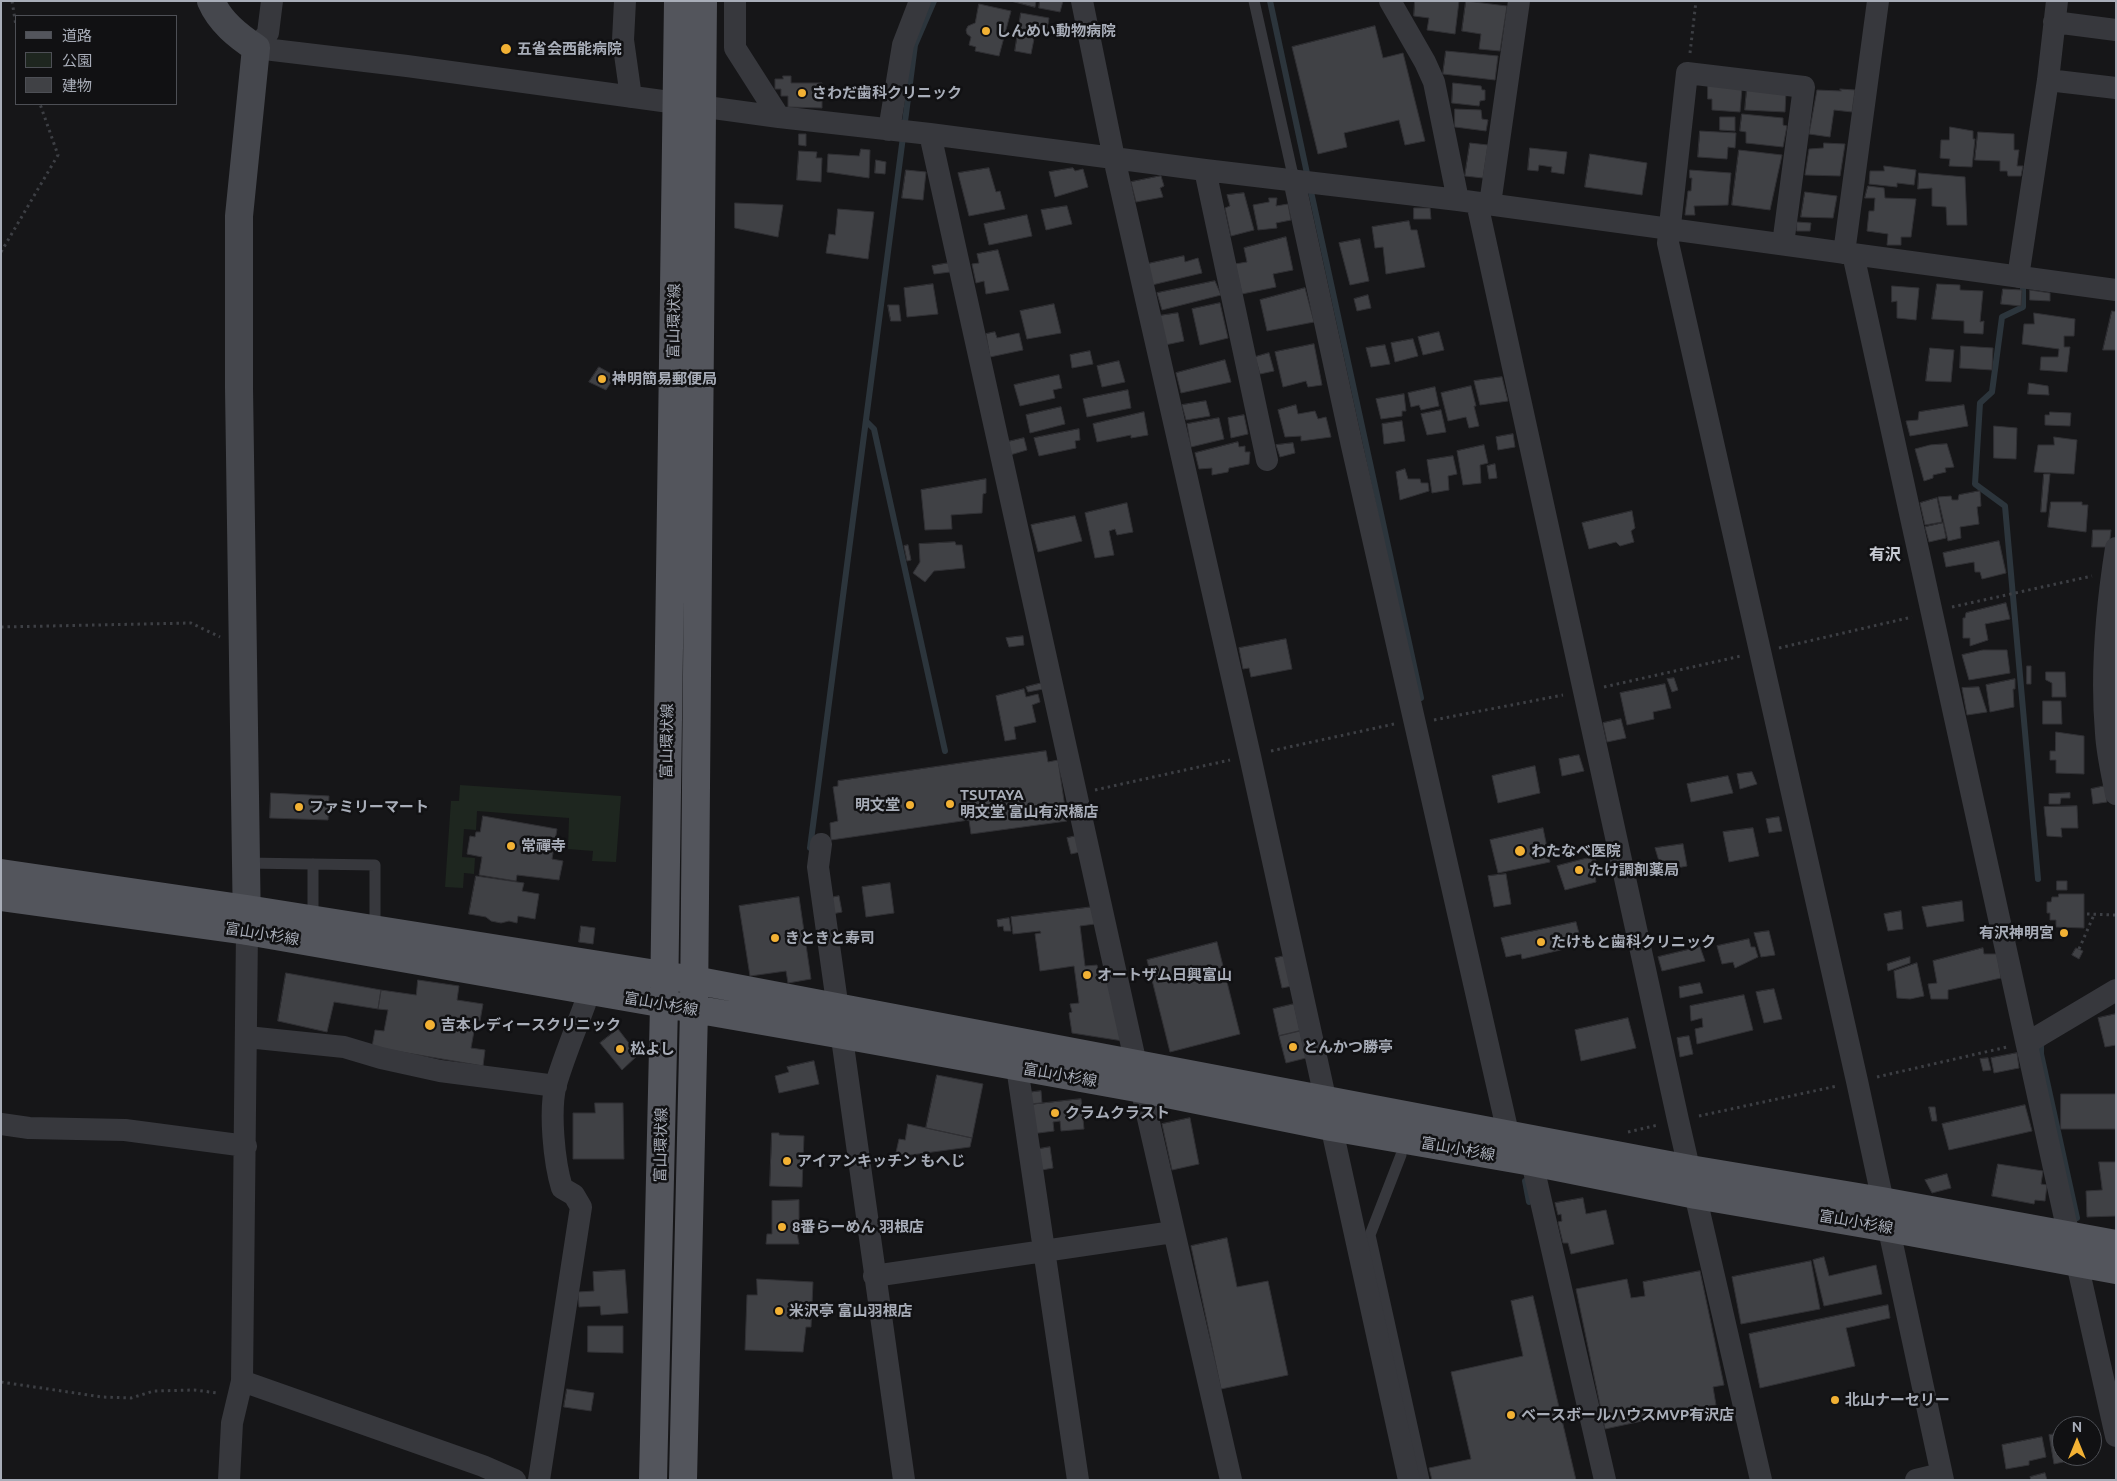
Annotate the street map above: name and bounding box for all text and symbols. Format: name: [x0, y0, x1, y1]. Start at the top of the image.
legend: [15, 15, 178, 105]
place label: しんめい動物病院: [996, 22, 1116, 40]
marker: しんめい動物病院: [980, 25, 992, 37]
text: 道路: [62, 27, 92, 44]
place label: 五省会西能病院: [517, 40, 622, 58]
marker: 五省会西能病院: [499, 42, 513, 56]
text: 公園: [62, 52, 92, 69]
text: 建物: [62, 77, 92, 94]
place label: さわだ歯科クリニック: [812, 84, 962, 102]
marker: さわだ歯科クリニック: [796, 87, 808, 99]
street label: 富山環状線: [664, 283, 684, 359]
place label: 神明簡易郵便局: [612, 370, 717, 388]
marker: 神明簡易郵便局: [596, 373, 608, 385]
district label: 有沢: [1869, 545, 1901, 565]
street label: 富山環状線: [657, 703, 677, 779]
place label: TSUTAYA 明文堂 富山有沢橋店: [960, 786, 1099, 821]
place label: 明文堂: [855, 796, 900, 814]
place label: ファミリーマート: [309, 798, 429, 816]
marker: TSUTAYA 明文堂 富山有沢橋店: [944, 798, 956, 810]
marker: 明文堂: [904, 799, 916, 811]
marker: ファミリーマート: [293, 801, 305, 813]
place label: 常禪寺: [521, 837, 566, 855]
marker: 常禪寺: [505, 840, 517, 852]
place label: わたなべ医院: [1531, 842, 1621, 860]
marker: わたなべ医院: [1513, 844, 1527, 858]
place label: たけ調剤薬局: [1589, 861, 1679, 879]
marker: たけ調剤薬局: [1573, 864, 1585, 876]
street label: 富山小杉線: [224, 919, 300, 949]
place label: 有沢神明宮: [1979, 924, 2054, 942]
marker: 有沢神明宮: [2058, 927, 2070, 939]
place label: きときと寿司: [785, 929, 875, 947]
marker: きときと寿司: [769, 932, 781, 944]
place label: たけもと歯科クリニック: [1551, 933, 1716, 951]
marker: たけもと歯科クリニック: [1535, 936, 1547, 948]
place label: オートザム日興富山: [1097, 966, 1232, 984]
marker: オートザム日興富山: [1081, 969, 1093, 981]
street label: 富山小杉線: [623, 989, 699, 1019]
place label: 吉本レディースクリニック: [441, 1016, 621, 1034]
marker: 吉本レディースクリニック: [423, 1018, 437, 1032]
place label: とんかつ勝亭: [1303, 1038, 1393, 1056]
place label: 松よし: [630, 1040, 675, 1058]
marker: とんかつ勝亭: [1287, 1041, 1299, 1053]
marker: 松よし: [614, 1043, 626, 1055]
street label: 富山小杉線: [1022, 1060, 1098, 1090]
place label: クラムクラスト: [1065, 1104, 1170, 1122]
street label: 富山環状線: [651, 1107, 671, 1183]
marker: クラムクラスト: [1049, 1107, 1061, 1119]
street label: 富山小杉線: [1420, 1134, 1496, 1164]
place label: アイアンキッチン もへじ: [797, 1152, 966, 1170]
marker: アイアンキッチン もへじ: [781, 1155, 793, 1167]
street label: 富山小杉線: [1818, 1207, 1894, 1237]
place label: 8番らーめん 羽根店: [792, 1218, 924, 1236]
marker: 8番らーめん 羽根店: [776, 1221, 788, 1233]
place label: 米沢亭 富山羽根店: [789, 1302, 913, 1320]
marker: 米沢亭 富山羽根店: [773, 1305, 785, 1317]
place label: 北山ナーセリー: [1845, 1391, 1950, 1409]
marker: 北山ナーセリー: [1829, 1394, 1841, 1406]
place label: ベースボールハウスMVP有沢店: [1521, 1406, 1734, 1424]
marker: ベースボールハウスMVP有沢店: [1505, 1409, 1517, 1421]
north arrow: [2052, 1416, 2102, 1466]
text: N: [2072, 1419, 2082, 1435]

